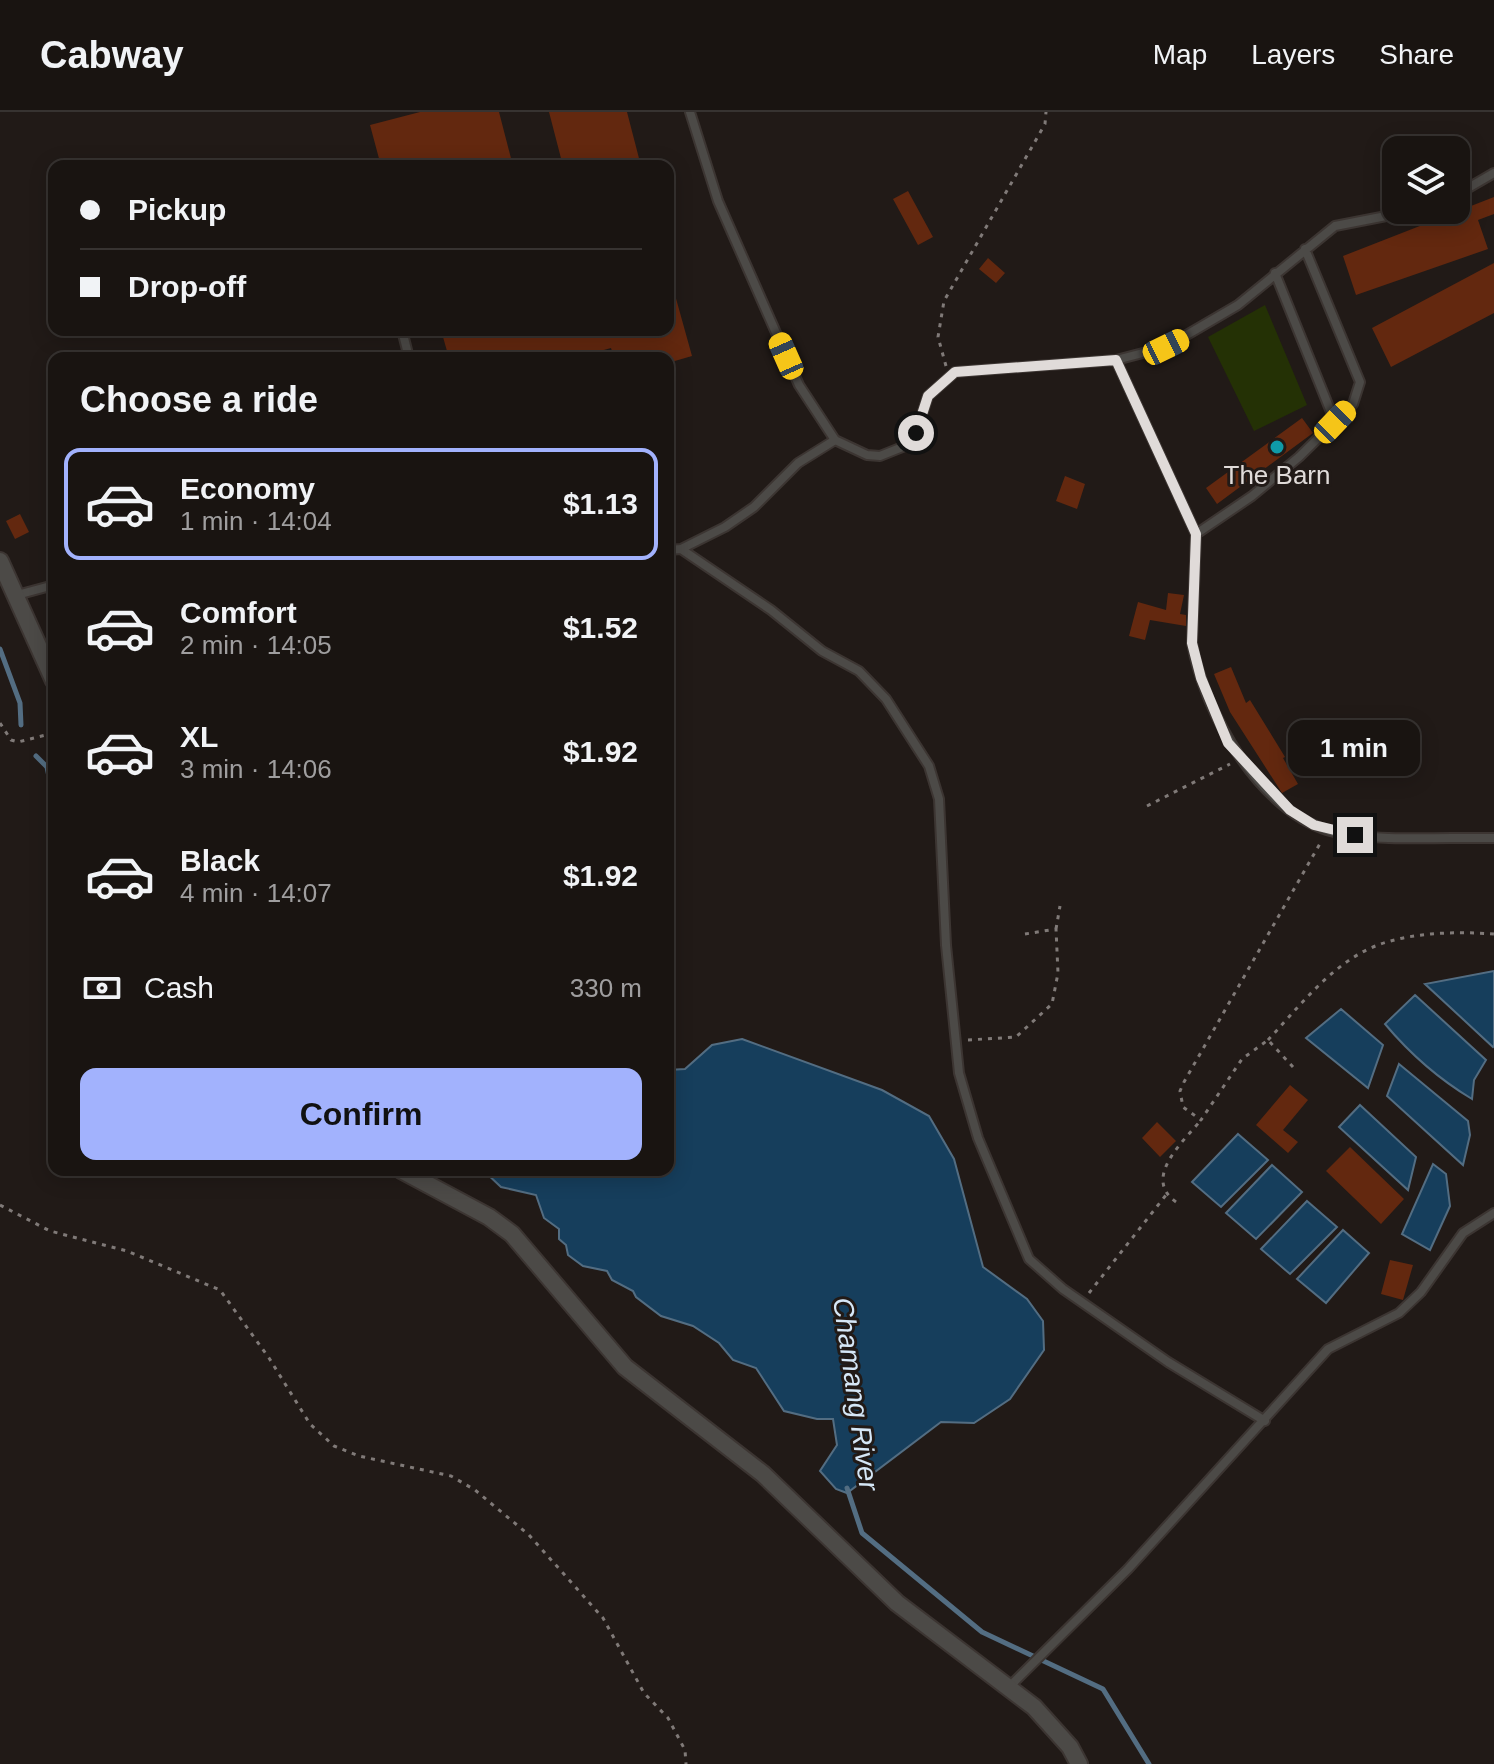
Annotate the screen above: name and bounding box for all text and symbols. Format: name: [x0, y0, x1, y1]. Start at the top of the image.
text: Cabway: [40, 34, 184, 76]
text: Map: [1153, 39, 1207, 70]
text: Layers: [1251, 39, 1335, 70]
text: Share: [1379, 39, 1454, 70]
map controls: [1382, 136, 1470, 224]
button: layers: [1382, 136, 1470, 224]
text: Pickup: [128, 193, 226, 226]
text: Drop-off: [128, 270, 246, 303]
car: [1139, 326, 1193, 368]
car: [765, 329, 807, 383]
text: Choose a ride: [80, 379, 318, 420]
car: [1310, 396, 1360, 448]
route start: [898, 415, 934, 451]
marker: The Barn: [1268, 438, 1286, 456]
place label: The Barn: [1224, 460, 1330, 490]
icon: car: [84, 468, 156, 540]
text: Economy: [180, 472, 315, 505]
text: $1.13: [563, 487, 638, 520]
text: 1 min · 14:04: [180, 506, 332, 536]
icon: car: [84, 592, 156, 664]
text: Comfort: [180, 596, 297, 629]
text: $1.52: [563, 611, 638, 644]
text: 2 min · 14:05: [180, 630, 332, 660]
icon: car: [84, 716, 156, 788]
callout: 1 min: [1289, 719, 1421, 775]
text: XL: [180, 720, 218, 753]
text: 1 min: [1320, 733, 1388, 763]
text: $1.92: [563, 735, 638, 768]
text: 3 min · 14:06: [180, 754, 332, 784]
route end: [1337, 817, 1373, 853]
icon: car: [84, 840, 156, 912]
text: Black: [180, 844, 260, 877]
text: $1.92: [563, 859, 638, 892]
text: 4 min · 14:07: [180, 878, 332, 908]
icon: cash: [80, 966, 124, 1010]
text: Cash: [144, 971, 214, 1004]
text: 330 m: [570, 973, 642, 1003]
button: Confirm: [80, 1068, 642, 1160]
water label: Chamang River: [827, 1296, 885, 1494]

